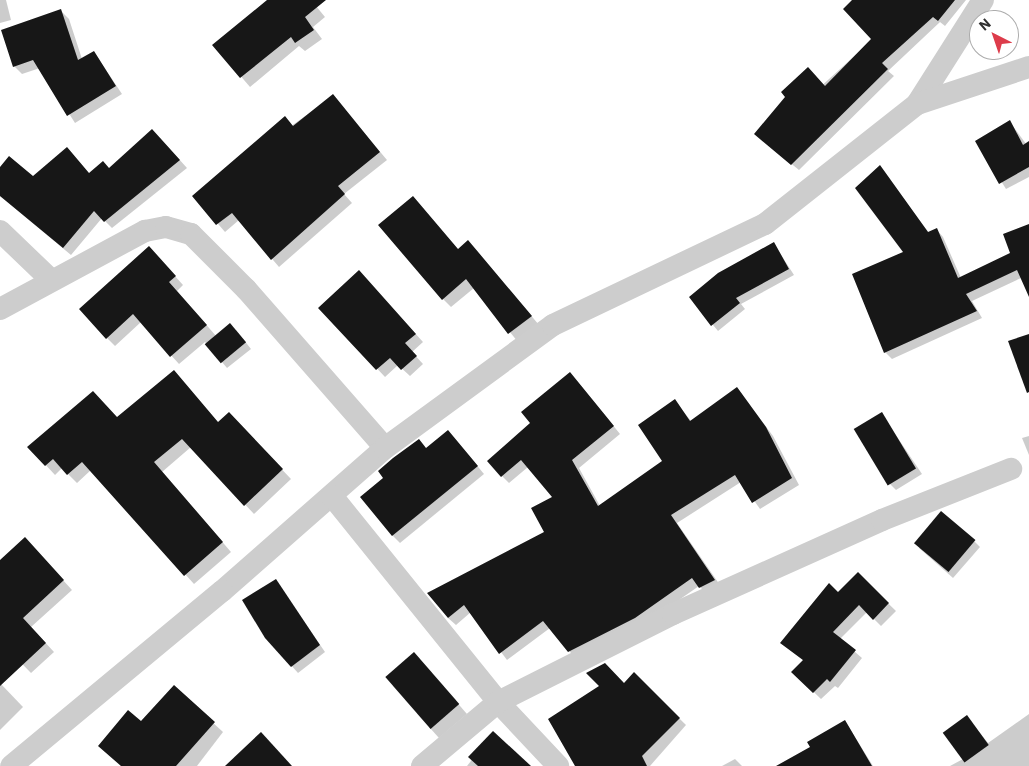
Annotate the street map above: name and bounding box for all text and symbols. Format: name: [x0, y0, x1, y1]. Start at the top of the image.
north arrow: [969, 10, 1019, 60]
text: N: [975, 14, 995, 35]

